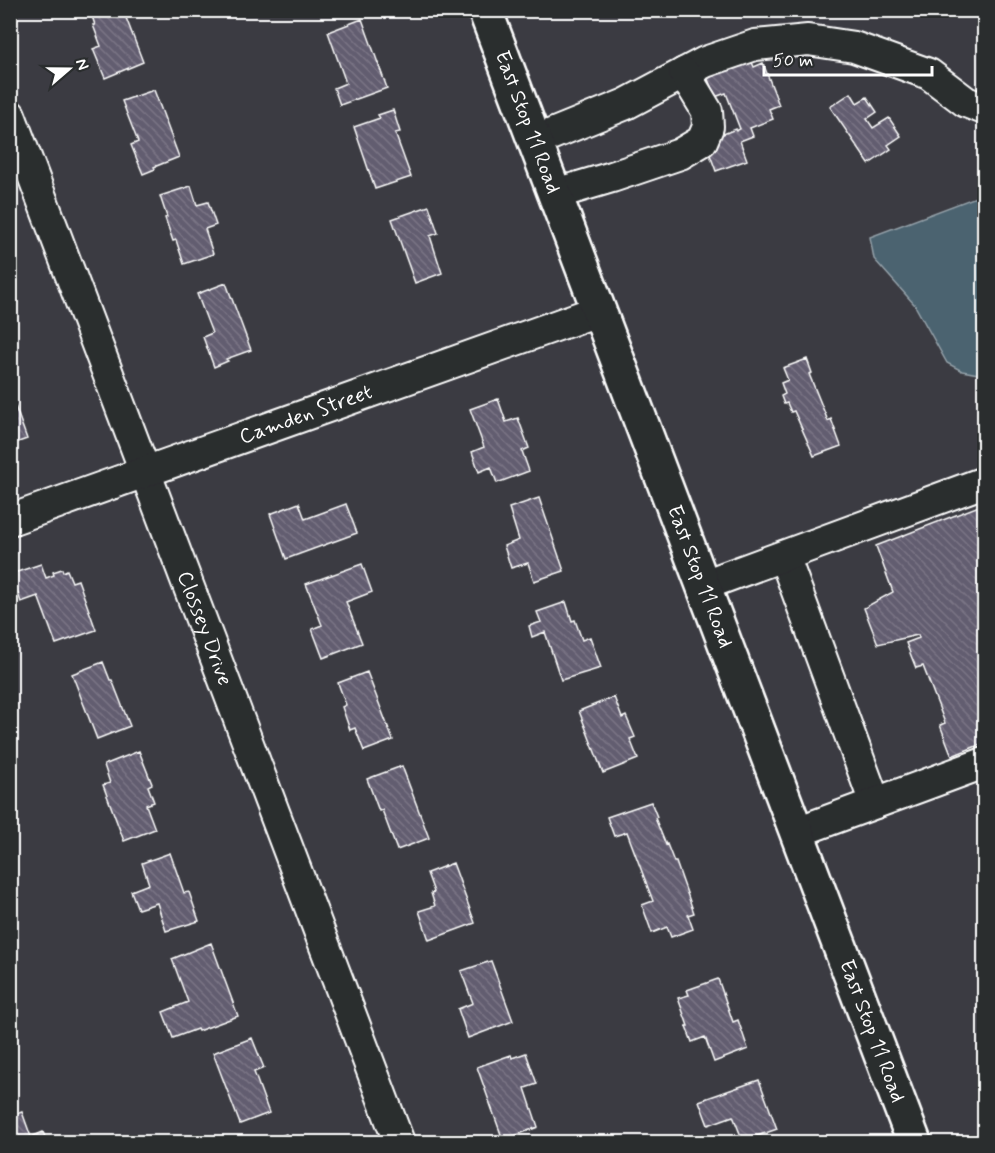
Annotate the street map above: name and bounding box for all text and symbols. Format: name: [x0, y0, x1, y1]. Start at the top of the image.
north arrow: [39, 39, 99, 99]
scale bar: [764, 39, 932, 77]
street label: East Stop 11 Road: [488, 47, 567, 198]
text: 50 m: [773, 49, 813, 73]
text: N: [70, 56, 93, 73]
street label: Camden Street: [235, 378, 376, 451]
street label: East Stop 11 Road: [660, 501, 740, 652]
street label: Clossey Drive: [170, 567, 239, 690]
street label: East Stop 11 Road: [832, 956, 912, 1107]

